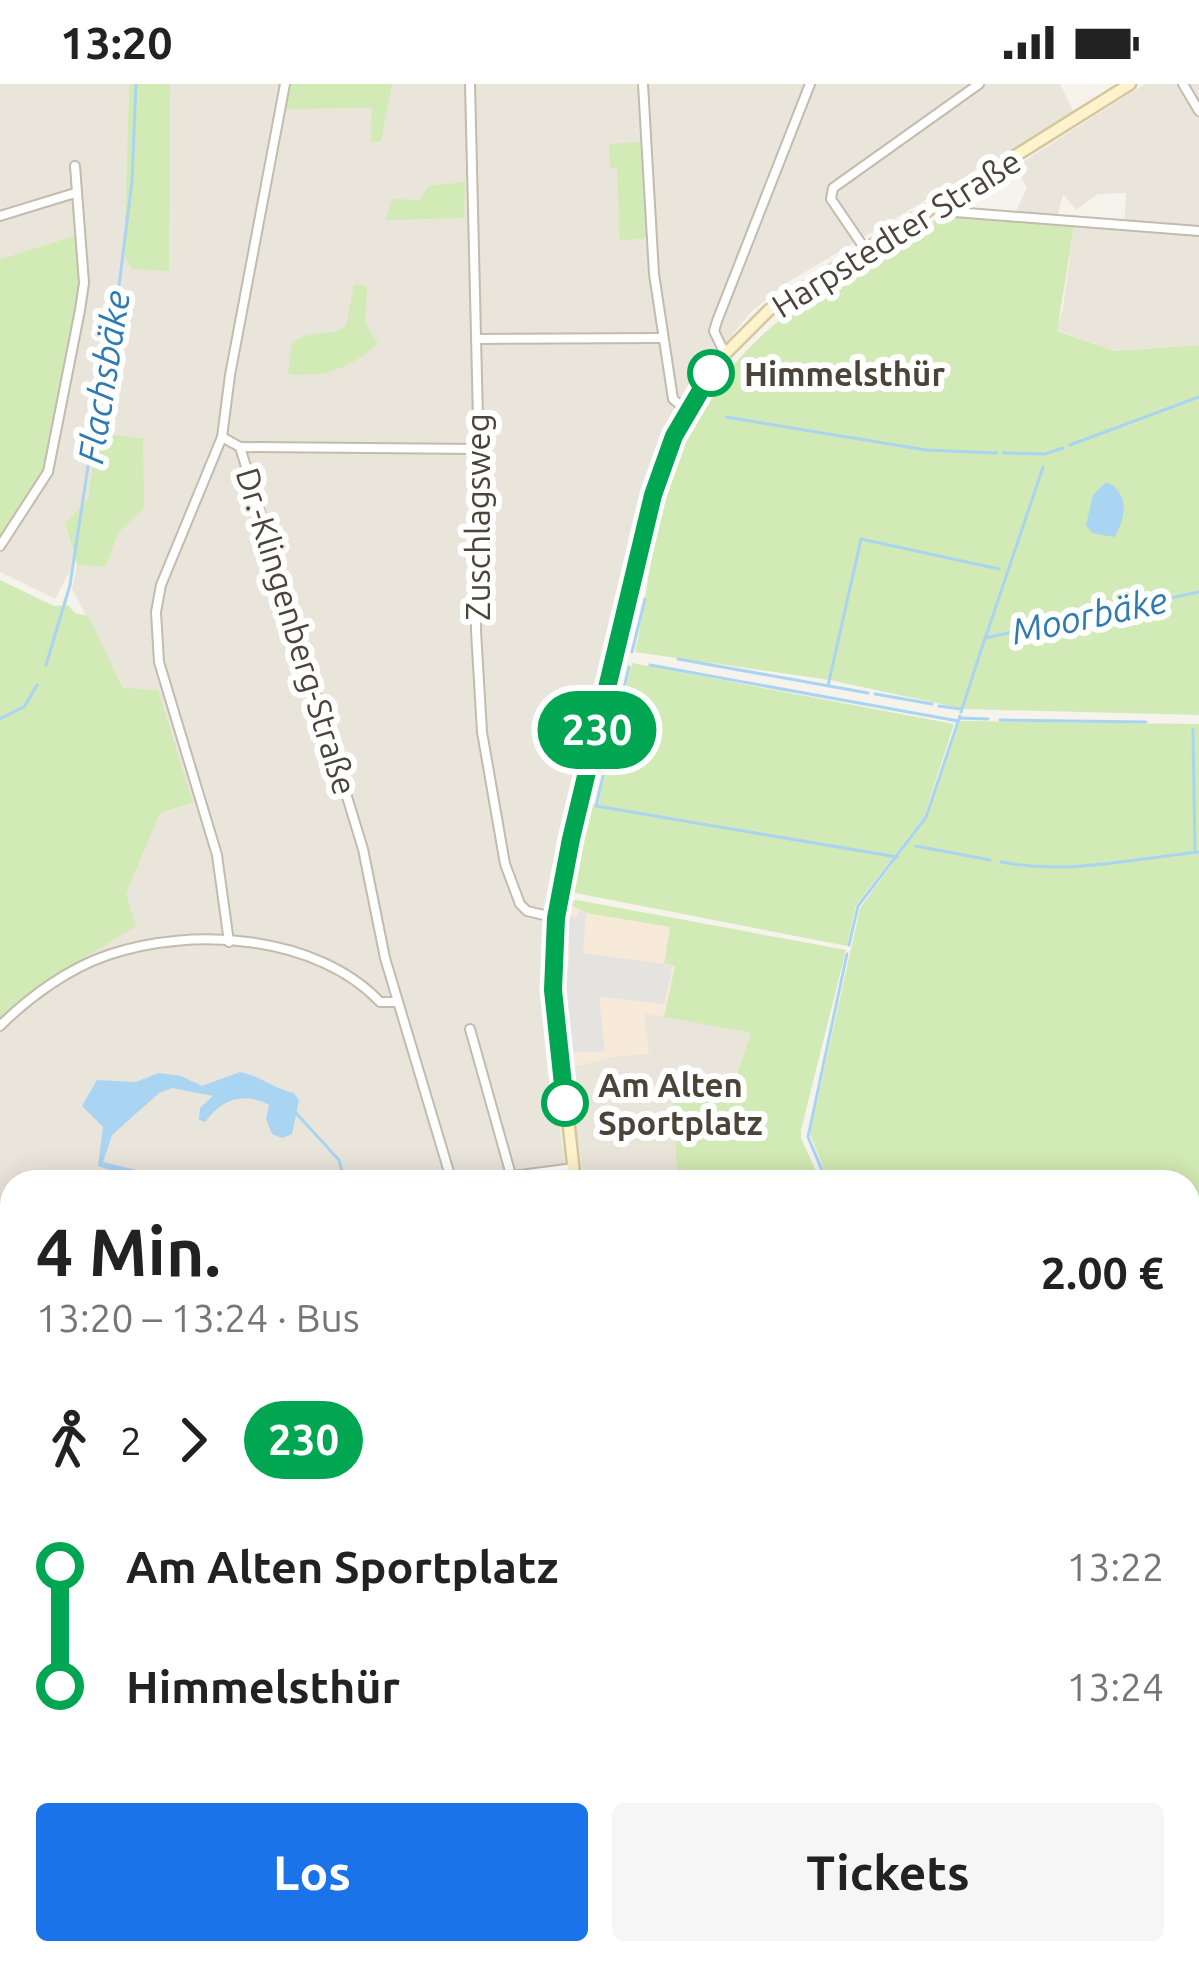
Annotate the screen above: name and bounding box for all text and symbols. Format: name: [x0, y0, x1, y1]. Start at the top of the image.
text: 13:20: [60, 17, 173, 68]
street label: Harpstedter Straße: [765, 142, 1027, 324]
water label: Flachsbäke: [69, 288, 137, 466]
marker: Himmelsthür: [689, 351, 733, 395]
place label: Himmelsthür: [744, 355, 945, 392]
street label: Zuschlagsweg: [459, 413, 496, 621]
street label: Dr.-Klingenberg-Straße: [230, 463, 364, 799]
water label: Moorbäke: [1007, 579, 1171, 651]
line badge: 230: [528, 691, 666, 769]
text: 230: [561, 706, 633, 753]
place label: Am Alten Sportplatz: [598, 1066, 763, 1141]
marker: Am Alten Sportplatz: [543, 1081, 587, 1125]
text: 4 Min.: [36, 1214, 221, 1288]
text: 2.00 €: [1041, 1247, 1164, 1298]
text: 13:20 – 13:24 · Bus: [36, 1296, 360, 1339]
icon: walk: [36, 1407, 102, 1473]
icon: forward: [160, 1407, 226, 1473]
text: 230: [268, 1416, 339, 1463]
text: 2: [120, 1419, 142, 1462]
text: Am Alten Sportplatz: [126, 1541, 558, 1592]
text: 13:22: [1066, 1545, 1164, 1588]
text: Himmelsthür: [126, 1661, 400, 1712]
text: 13:24: [1066, 1665, 1164, 1708]
button: Los: [36, 1803, 588, 1941]
button: Tickets: [612, 1803, 1164, 1941]

